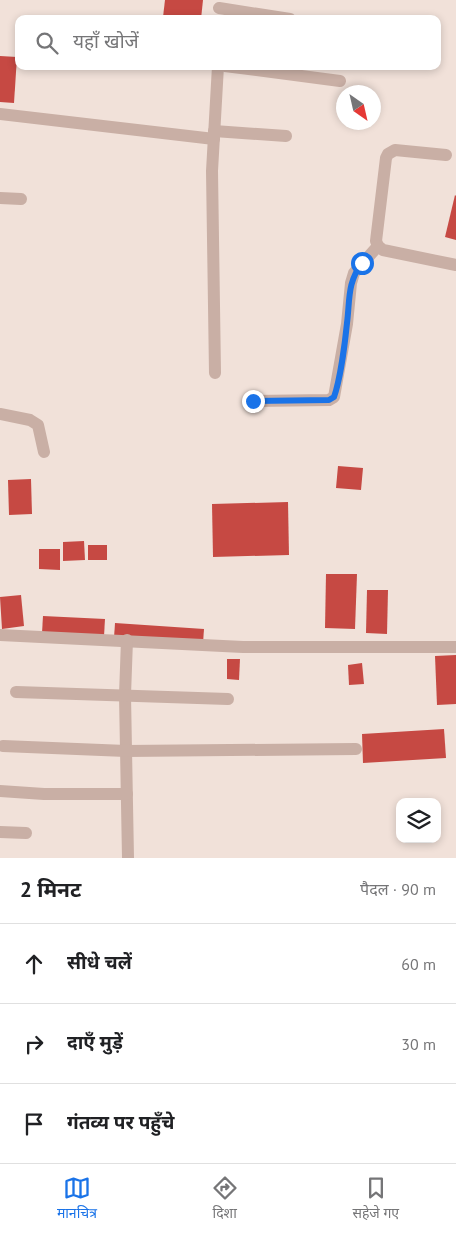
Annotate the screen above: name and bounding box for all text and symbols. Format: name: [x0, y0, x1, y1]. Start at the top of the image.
search box: [15, 15, 441, 70]
icon: search: [33, 29, 61, 57]
text: यहाँ खोजें: [73, 29, 139, 53]
north arrow: [336, 85, 381, 130]
route start: [351, 252, 374, 275]
route end: [242, 390, 265, 413]
map controls: [396, 798, 441, 843]
button: layers: [396, 798, 441, 843]
text: 2 मिनट: [20, 876, 81, 903]
text: पैदल · 90 m: [360, 879, 436, 899]
icon: ahead: [20, 950, 48, 978]
text: सीधे चलें: [67, 950, 132, 974]
text: 60 m: [401, 954, 436, 974]
icon: right: [20, 1030, 48, 1058]
text: दाएँ मुड़ें: [67, 1030, 123, 1054]
text: 30 m: [401, 1034, 436, 1054]
icon: arrive: [20, 1110, 48, 1138]
text: गंतव्य पर पहुँचे: [67, 1110, 174, 1134]
tab: मानचित्र: [57, 1174, 97, 1224]
tab: दिशा: [211, 1174, 239, 1224]
tab: सहेजे गए: [352, 1174, 399, 1224]

